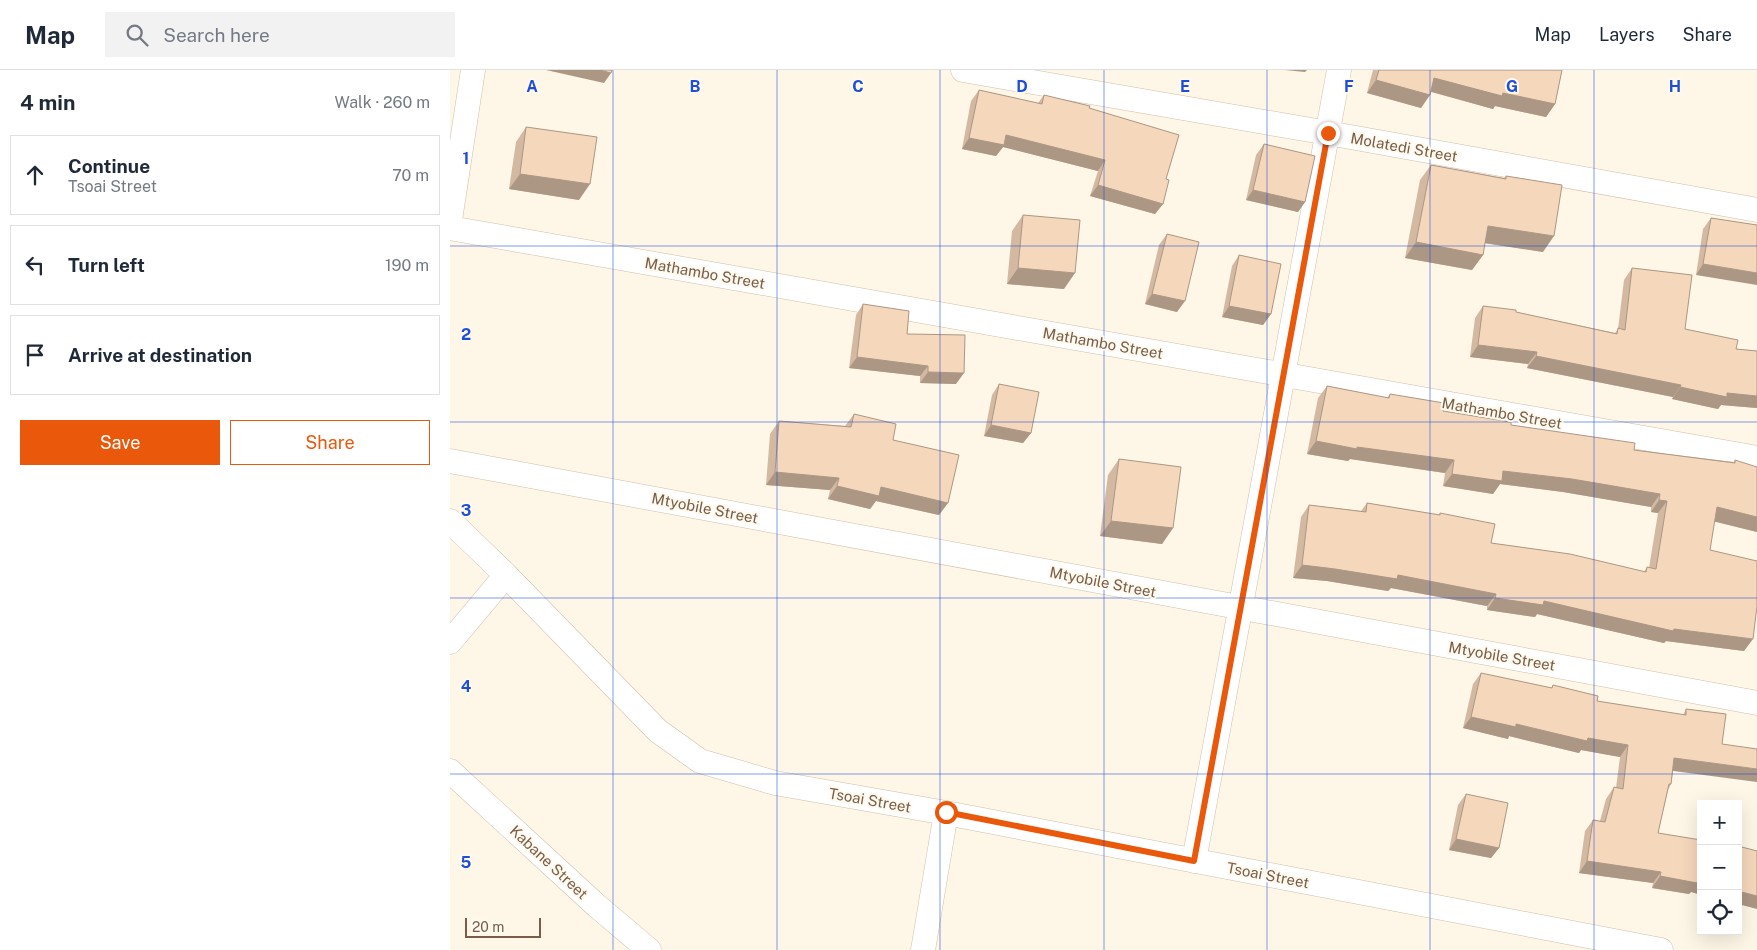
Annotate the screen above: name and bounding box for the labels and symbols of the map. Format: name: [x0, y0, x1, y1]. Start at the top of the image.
text: A: [526, 77, 538, 96]
text: B: [690, 77, 701, 96]
text: C: [852, 77, 864, 96]
text: D: [1016, 77, 1028, 96]
text: E: [1180, 77, 1190, 96]
text: F: [1344, 77, 1354, 96]
text: G: [1506, 77, 1518, 96]
text: H: [1669, 77, 1681, 96]
route end: [1317, 122, 1340, 145]
street label: Molatedi Street: [1349, 129, 1459, 165]
text: 1: [463, 149, 469, 168]
street label: Mathambo Street: [644, 254, 767, 292]
street label: Mathambo Street: [1042, 324, 1165, 362]
text: 2: [461, 325, 471, 344]
street label: Mathambo Street: [1441, 394, 1564, 432]
street label: Mtyobile Street: [650, 489, 760, 527]
text: 3: [461, 501, 471, 520]
street label: Mtyobile Street: [1048, 563, 1158, 601]
street label: Mtyobile Street: [1447, 638, 1557, 674]
text: 4: [461, 677, 472, 696]
street label: Tsoai Street: [827, 784, 913, 816]
route start: [935, 801, 958, 824]
street label: Kabane Street: [507, 822, 592, 902]
text: 5: [461, 853, 472, 872]
street label: Tsoai Street: [1225, 859, 1311, 891]
scale bar: [465, 915, 541, 938]

